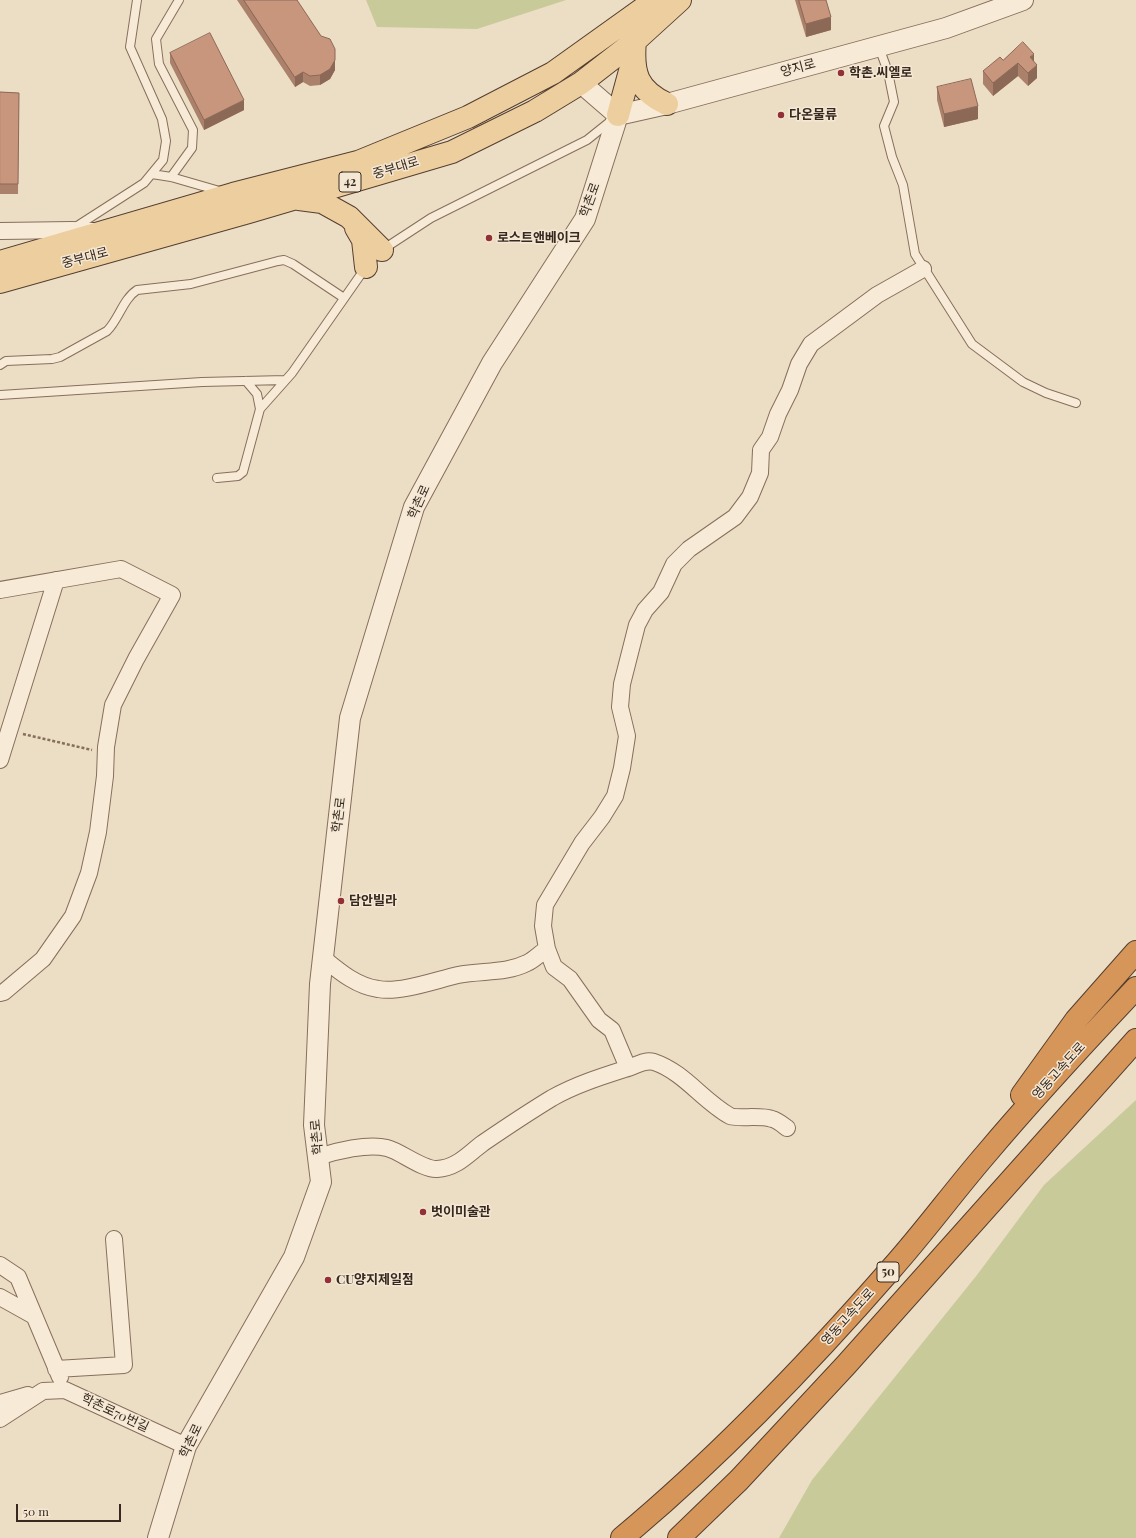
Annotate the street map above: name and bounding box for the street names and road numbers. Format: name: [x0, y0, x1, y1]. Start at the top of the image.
street label: 양지로: [779, 56, 817, 80]
street label: 중부대로: [371, 154, 421, 182]
road number: 42: [339, 172, 361, 192]
street label: 학촌로: [577, 180, 603, 220]
street label: 중부대로: [60, 244, 110, 272]
street label: 학촌로: [405, 482, 433, 522]
street label: 학촌로: [329, 796, 349, 834]
street label: 영동고속도로: [1029, 1039, 1089, 1103]
street label: 학촌로: [308, 1118, 326, 1156]
road number: 50: [877, 1262, 899, 1282]
street label: 영동고속도로: [818, 1285, 878, 1349]
street label: 학촌로70번길: [79, 1391, 151, 1435]
street label: 학촌로: [176, 1421, 206, 1461]

